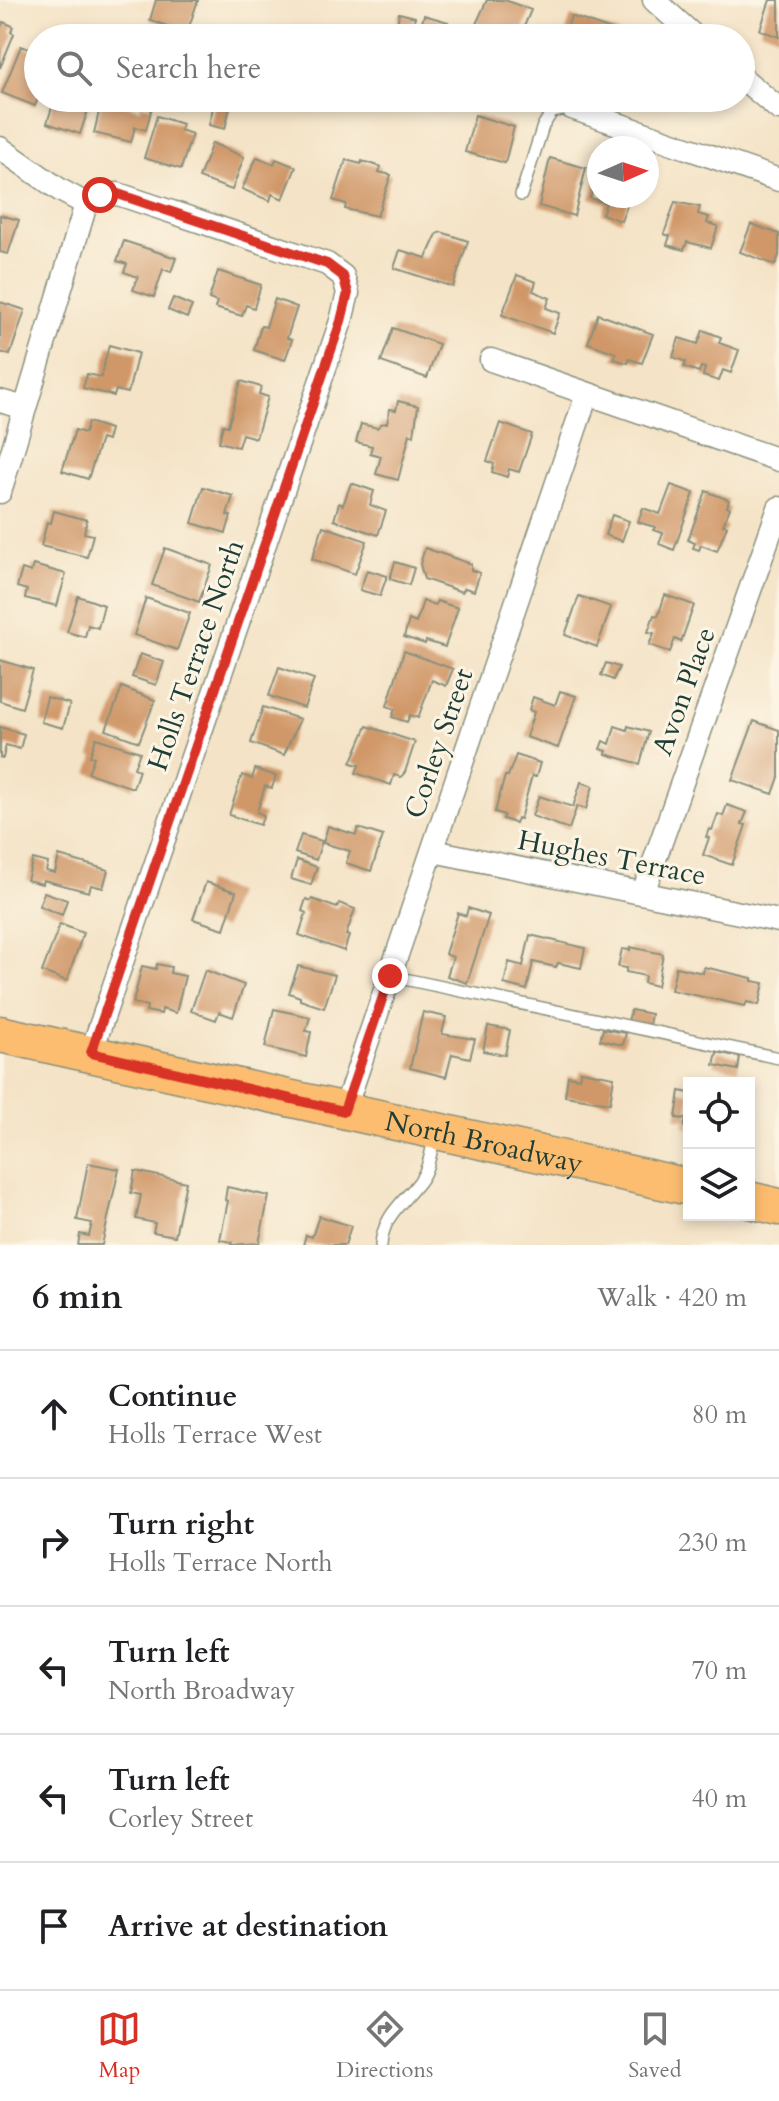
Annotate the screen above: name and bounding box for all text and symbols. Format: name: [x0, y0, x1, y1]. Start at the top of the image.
search box: [24, 24, 755, 112]
icon: search: [52, 46, 96, 90]
text: Search here: [116, 48, 261, 89]
north arrow: [587, 136, 659, 208]
route start: [82, 177, 118, 213]
street label: Holls Terrace North: [139, 535, 253, 776]
street label: Avon Place: [643, 622, 725, 761]
street label: Corley Street: [396, 663, 482, 823]
street label: Hughes Terrace: [515, 821, 709, 895]
route end: [372, 958, 408, 994]
map controls: [683, 1077, 755, 1221]
button: locate: [683, 1077, 755, 1149]
street label: North Broadway: [381, 1102, 587, 1183]
button: layers: [683, 1149, 755, 1221]
text: 6 min: [32, 1274, 123, 1320]
text: Walk · 420 m: [597, 1280, 747, 1315]
text: Continue: [108, 1376, 237, 1417]
icon: ahead: [32, 1392, 76, 1436]
text: 80 m: [691, 1397, 747, 1432]
text: Holls Terrace West: [108, 1417, 322, 1452]
text: Turn right: [108, 1504, 254, 1545]
icon: right: [32, 1520, 76, 1564]
text: 230 m: [678, 1525, 747, 1560]
text: Holls Terrace North: [108, 1545, 333, 1580]
text: Turn left: [108, 1632, 230, 1673]
icon: left: [32, 1648, 76, 1692]
text: 70 m: [691, 1653, 747, 1688]
text: North Broadway: [108, 1673, 295, 1708]
text: Turn left: [108, 1760, 230, 1801]
icon: left: [32, 1776, 76, 1820]
text: 40 m: [691, 1781, 747, 1816]
text: Corley Street: [108, 1801, 253, 1836]
icon: arrive: [32, 1904, 76, 1948]
text: Arrive at destination: [108, 1906, 388, 1947]
tab: Map: [97, 2007, 141, 2085]
tab: Directions: [336, 2007, 433, 2085]
tab: Saved: [628, 2007, 682, 2085]

